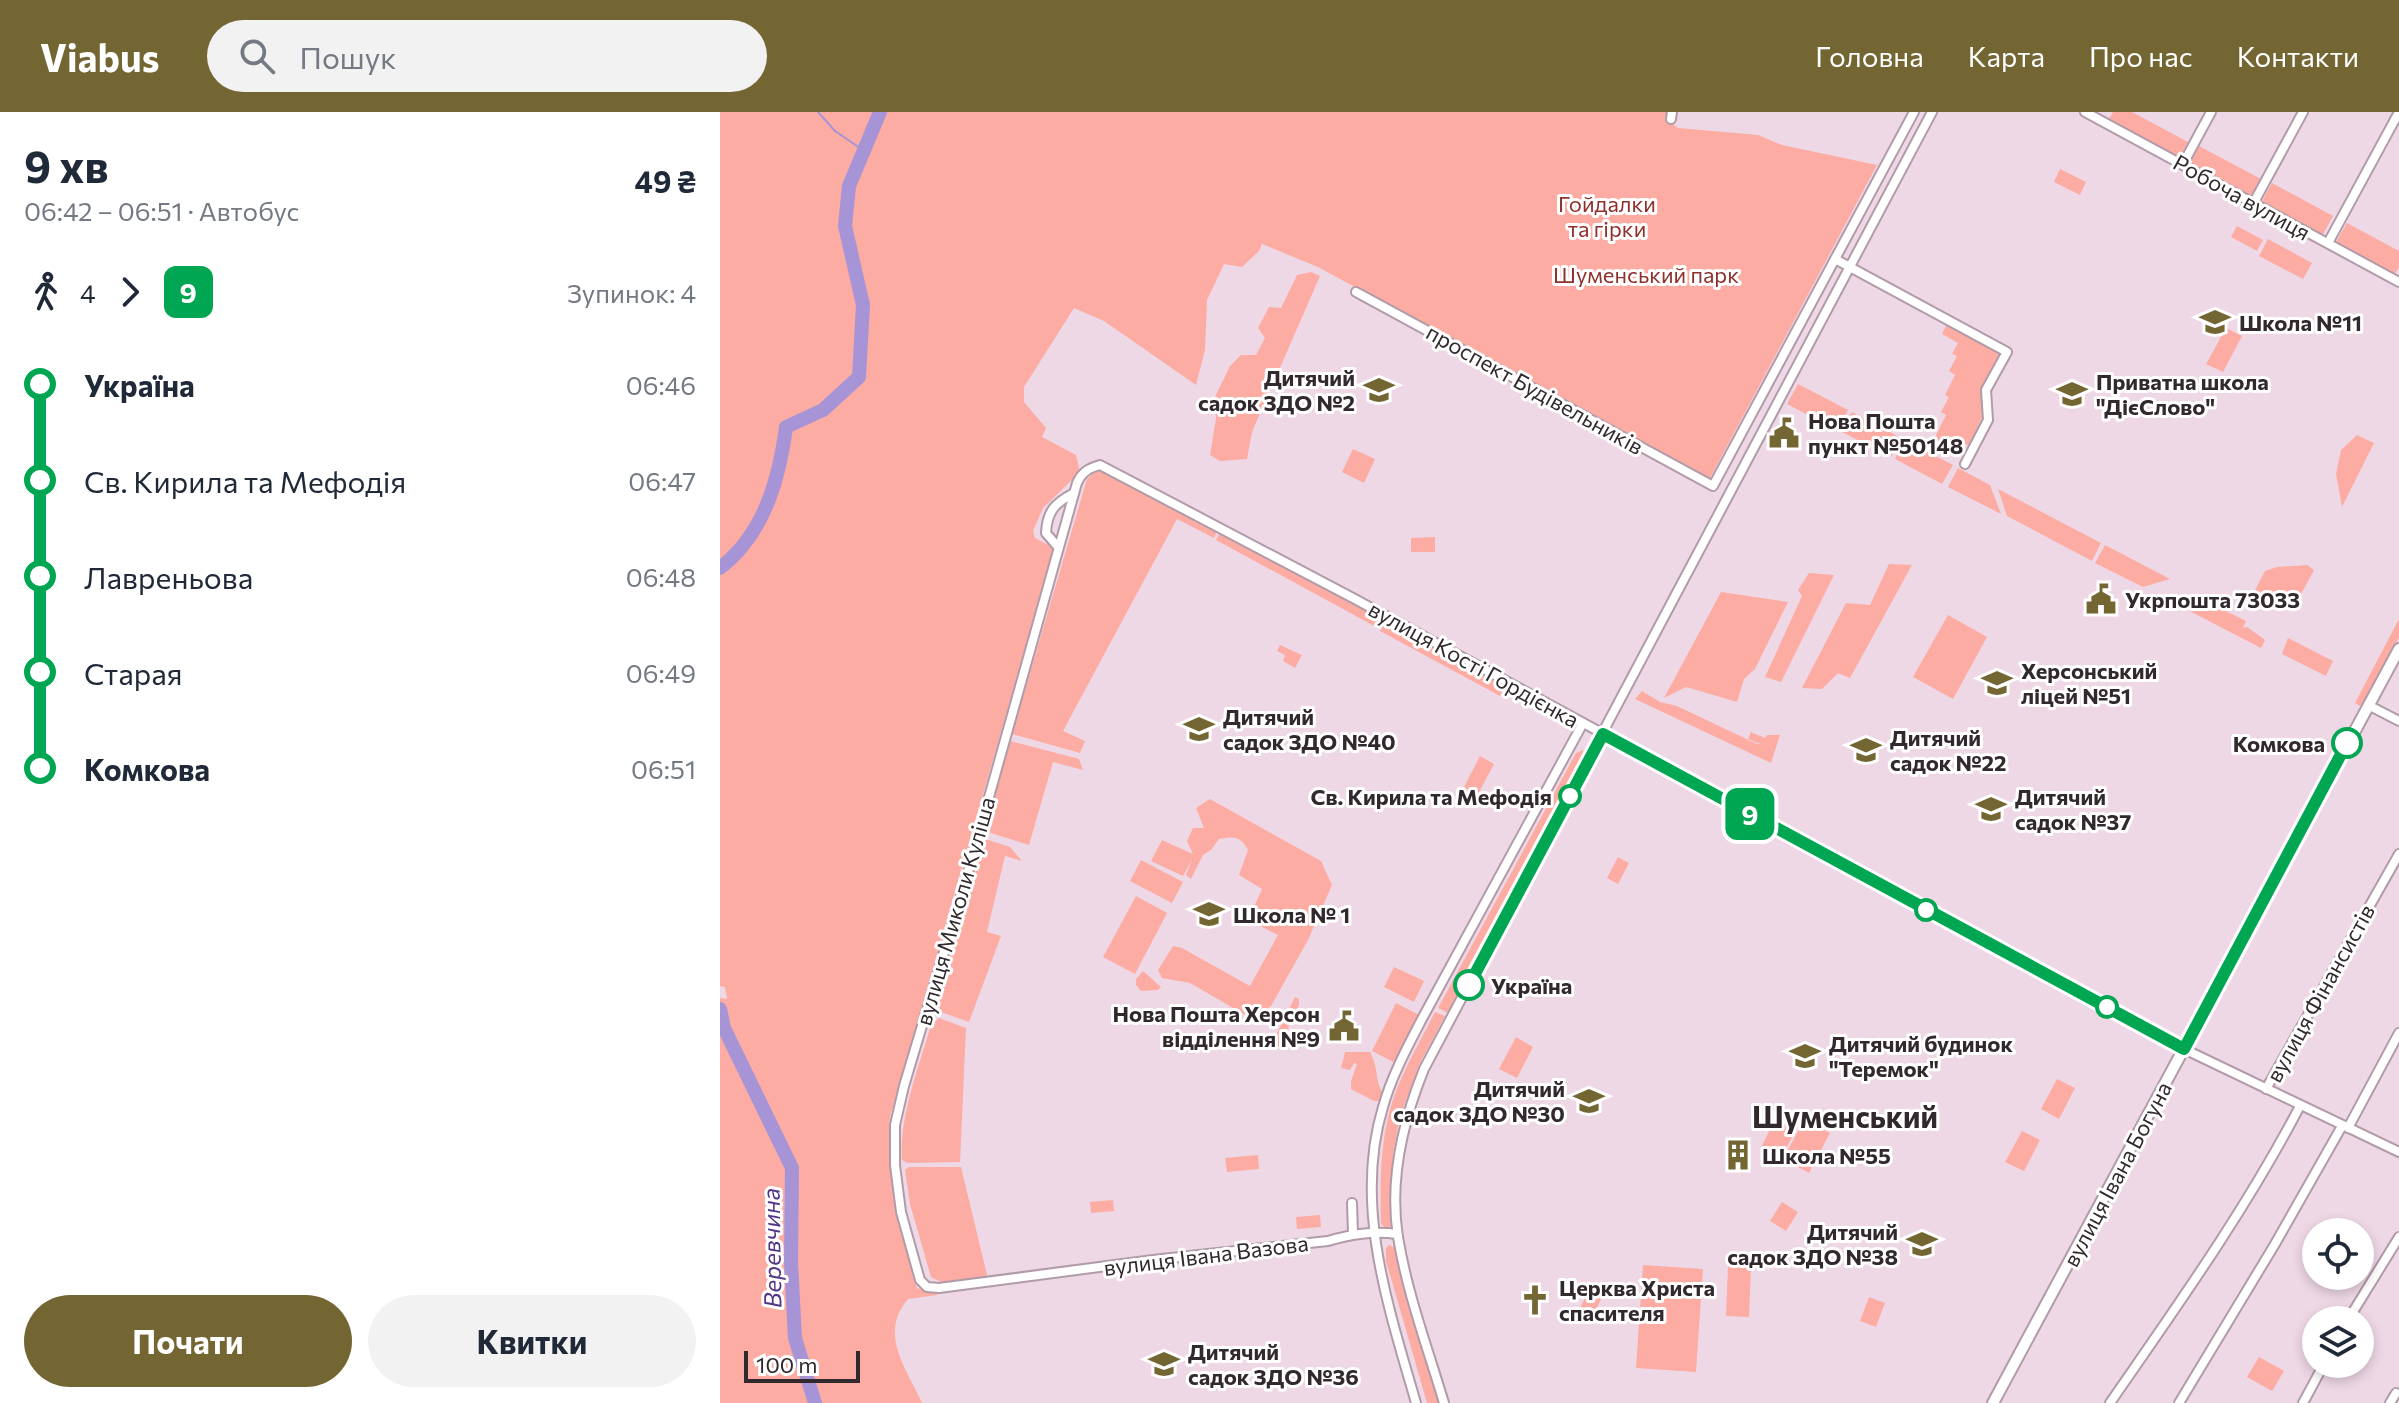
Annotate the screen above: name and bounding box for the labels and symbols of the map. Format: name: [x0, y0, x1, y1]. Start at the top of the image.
street label: Робоча вулиця: [2169, 148, 2315, 246]
park label: Гойдалки та гірки: [1558, 190, 1656, 242]
park label: Шуменський парк: [1553, 261, 1739, 288]
school or university icon: Школа №11: [2198, 305, 2232, 339]
place label: Школа №11: [2239, 309, 2362, 336]
street label: проспект Будівельників: [1422, 318, 1648, 460]
place label: Дитячий садок ЗДО №2: [1198, 364, 1355, 416]
place label: Приватна школа "ДієСлово": [2096, 368, 2269, 420]
school or university icon: Дитячий садок ЗДО №2: [1362, 373, 1396, 407]
school or university icon: Приватна школа "ДієСлово": [2055, 377, 2089, 411]
place label: Нова Пошта пункт №50148: [1808, 407, 1963, 459]
public building icon: Нова Пошта пункт №50148: [1767, 416, 1801, 450]
public building icon: Укрпошта 73033: [2084, 582, 2118, 616]
place label: Укрпошта 73033: [2125, 586, 2300, 613]
street label: вулиця Кості Гордієнка: [1364, 595, 1584, 733]
place label: Херсонський ліцей №51: [2021, 657, 2157, 709]
school or university icon: Херсонський ліцей №51: [1980, 666, 2014, 700]
place label: Дитячий садок ЗДО №40: [1223, 703, 1396, 755]
school or university icon: Дитячий садок ЗДО №40: [1182, 712, 1216, 746]
place label: Дитячий садок №22: [1890, 724, 2007, 776]
marker: Комкова: [2332, 728, 2362, 758]
place label: Комкова: [2233, 730, 2325, 757]
school or university icon: Дитячий садок №22: [1849, 733, 1883, 767]
place label: Св. Кирила та Мефодія: [1311, 783, 1552, 810]
place label: Дитячий садок №37: [2015, 783, 2131, 835]
marker: Св. Кирила та Мефодія: [1559, 785, 1581, 807]
line badge: 9: [1724, 788, 1776, 840]
school or university icon: Дитячий садок №37: [1974, 792, 2008, 826]
street label: вулиця Миколи Куліша: [909, 794, 1001, 1028]
school or university icon: Школа № 1: [1192, 897, 1226, 931]
unlabelled marker: [1915, 899, 1937, 921]
street label: вулиця Фінансистів: [2260, 899, 2380, 1087]
place label: Школа № 1: [1233, 901, 1350, 928]
marker: Україна: [1454, 970, 1484, 1000]
place label: Україна: [1491, 972, 1572, 999]
unlabelled marker: [2096, 996, 2118, 1018]
place label: Нова Пошта Херсон відділення №9: [1113, 1000, 1320, 1052]
public building icon: Нова Пошта Херсон відділення №9: [1327, 1009, 1361, 1043]
place label: Дитячий будинок "Теремок": [1829, 1030, 2013, 1082]
school or university icon: Дитячий будинок "Теремок": [1788, 1039, 1822, 1073]
place label: Дитячий садок ЗДО №30: [1393, 1075, 1565, 1127]
street label: вулиця Івана Богуна: [2057, 1077, 2177, 1271]
school or university icon: Дитячий садок ЗДО №30: [1572, 1084, 1606, 1118]
district label: Шуменський: [1752, 1097, 1938, 1134]
building icon: Школа №55: [1721, 1138, 1755, 1172]
place label: Школа №55: [1762, 1142, 1891, 1169]
water label: Веревчина: [755, 1188, 787, 1308]
place label: Дитячий садок ЗДО №38: [1727, 1218, 1898, 1270]
school or university icon: Дитячий садок ЗДО №38: [1905, 1227, 1939, 1261]
street label: вулиця Івана Вазова: [1102, 1229, 1310, 1281]
place label: Церква Христа спасителя: [1559, 1274, 1715, 1326]
church icon: Церква Христа спасителя: [1518, 1283, 1552, 1317]
place label: Дитячий садок ЗДО №36: [1188, 1338, 1359, 1390]
scale bar: [744, 1347, 860, 1383]
school or university icon: Дитячий садок ЗДО №36: [1147, 1347, 1181, 1381]

